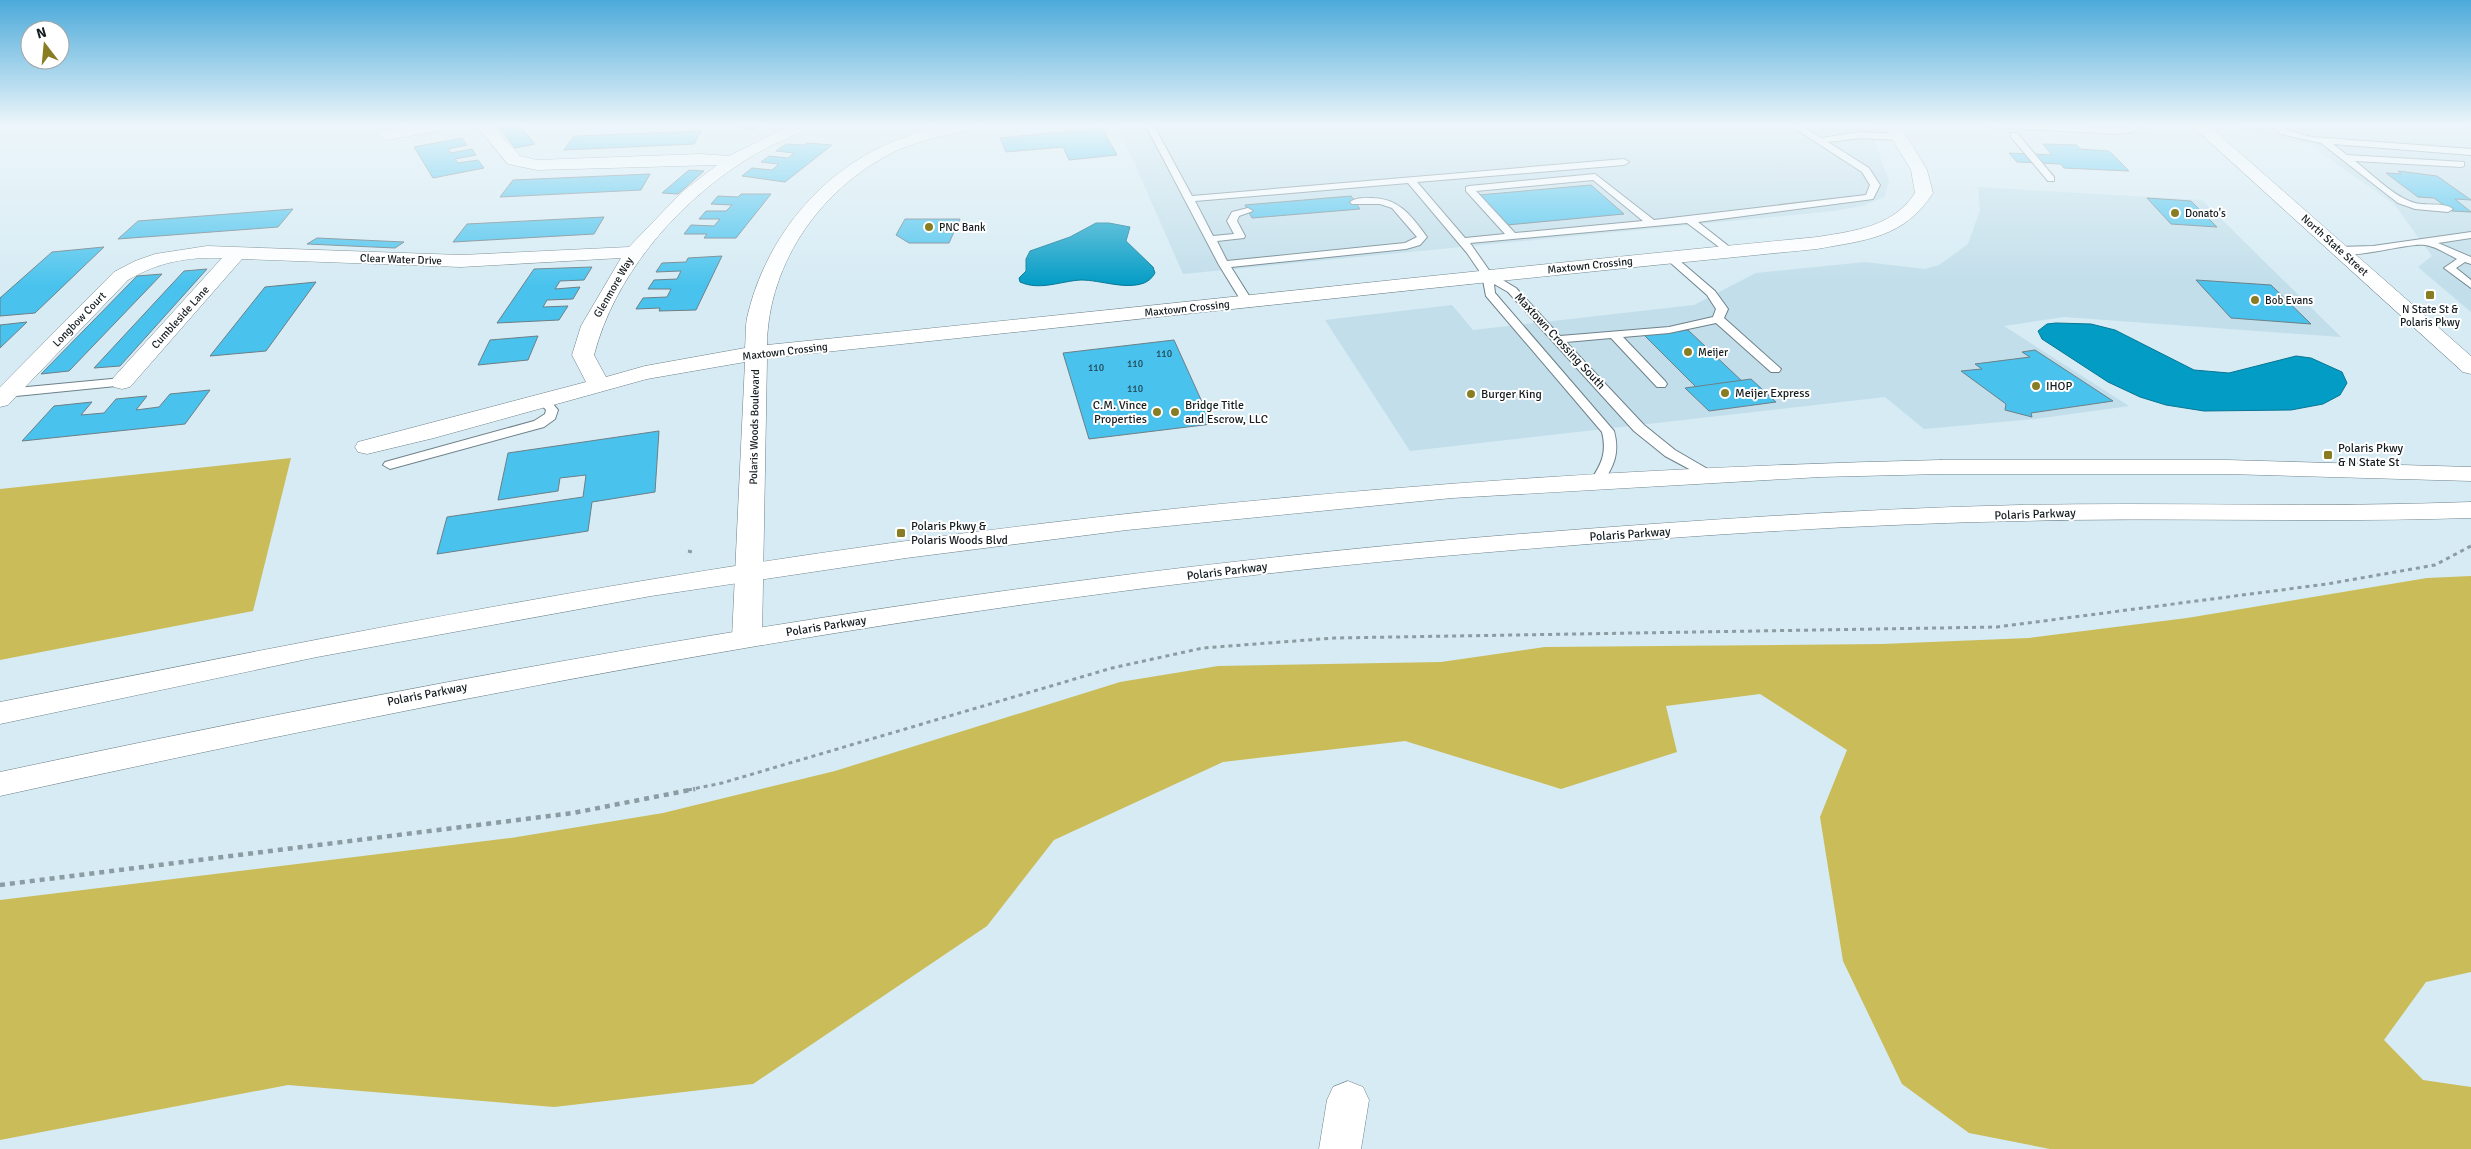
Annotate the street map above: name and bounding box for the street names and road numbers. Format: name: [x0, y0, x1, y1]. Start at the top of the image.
street label: North State Street: [2299, 212, 2371, 279]
street label: Clear Water Drive: [360, 252, 442, 267]
street label: Glenmore Way: [591, 254, 636, 320]
street label: Maxtown Crossing: [1547, 255, 1634, 276]
street label: Cumbleside Lane: [149, 283, 212, 351]
street label: Longbow Court: [50, 289, 109, 349]
street label: Maxtown Crossing South: [1511, 290, 1608, 393]
street label: Maxtown Crossing: [1144, 298, 1231, 319]
street label: Maxtown Crossing: [742, 340, 829, 363]
street label: Polaris Woods Boulevard: [747, 369, 762, 485]
street label: Polaris Parkway: [1994, 506, 2076, 523]
street label: Polaris Parkway: [1589, 524, 1671, 545]
street label: Polaris Parkway: [1186, 559, 1269, 584]
street label: Polaris Parkway: [785, 613, 868, 640]
street label: Polaris Parkway: [386, 679, 469, 710]

